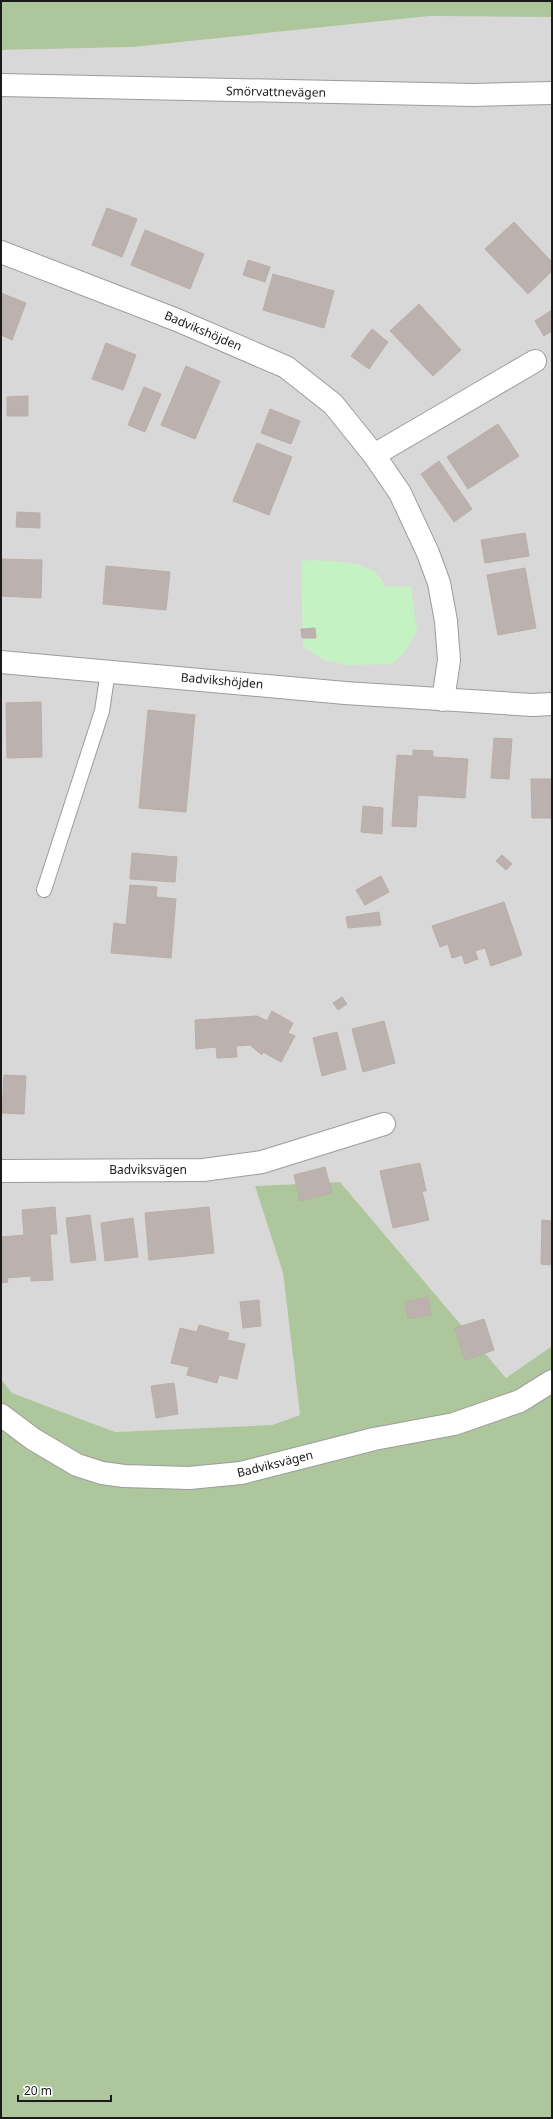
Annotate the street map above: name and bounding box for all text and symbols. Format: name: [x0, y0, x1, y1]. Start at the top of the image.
street label: Smörvattnevägen: [226, 82, 326, 101]
street label: Badvikshöjden: [162, 307, 245, 355]
street label: Badvikshöjden: [180, 668, 264, 693]
street label: Badviksvägen: [109, 1161, 187, 1178]
street label: Badviksvägen: [235, 1446, 315, 1481]
scale bar: [18, 2077, 111, 2103]
text: 20 m: [24, 2082, 52, 2099]

